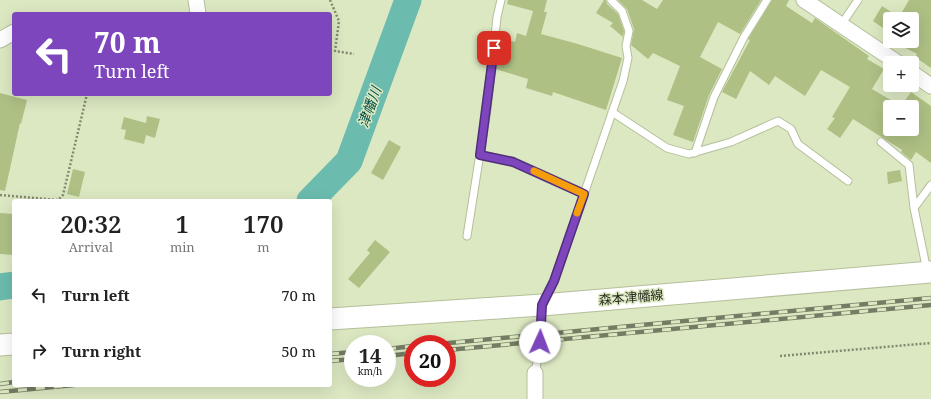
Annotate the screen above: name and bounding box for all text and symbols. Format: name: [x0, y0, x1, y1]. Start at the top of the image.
map controls: [883, 12, 919, 136]
button: layers: [883, 12, 919, 48]
text: 70 m: [94, 23, 161, 61]
icon: left: [28, 28, 80, 80]
pin: [477, 31, 511, 65]
icon: arrive: [483, 37, 505, 59]
button: +: [883, 56, 919, 92]
text: Turn left: [94, 59, 169, 83]
water label: 津幡川: [353, 82, 386, 130]
button: −: [883, 100, 919, 136]
text: 20:32: [60, 207, 122, 240]
text: 1: [176, 207, 189, 240]
text: 170: [243, 207, 284, 240]
text: Arrival: [69, 238, 113, 256]
text: min: [170, 238, 195, 256]
text: m: [257, 238, 269, 256]
icon: left: [28, 284, 50, 306]
text: Turn left: [62, 285, 130, 305]
text: 70 m: [281, 285, 316, 305]
street label: 森本津幡線: [598, 285, 664, 309]
position arrow: [519, 321, 561, 363]
speed limit sign: 20: [404, 335, 456, 387]
icon: right: [28, 340, 50, 362]
text: Turn right: [62, 341, 141, 361]
text: 50 m: [281, 341, 316, 361]
text: 14: [359, 342, 381, 369]
text: km/h: [358, 364, 382, 378]

